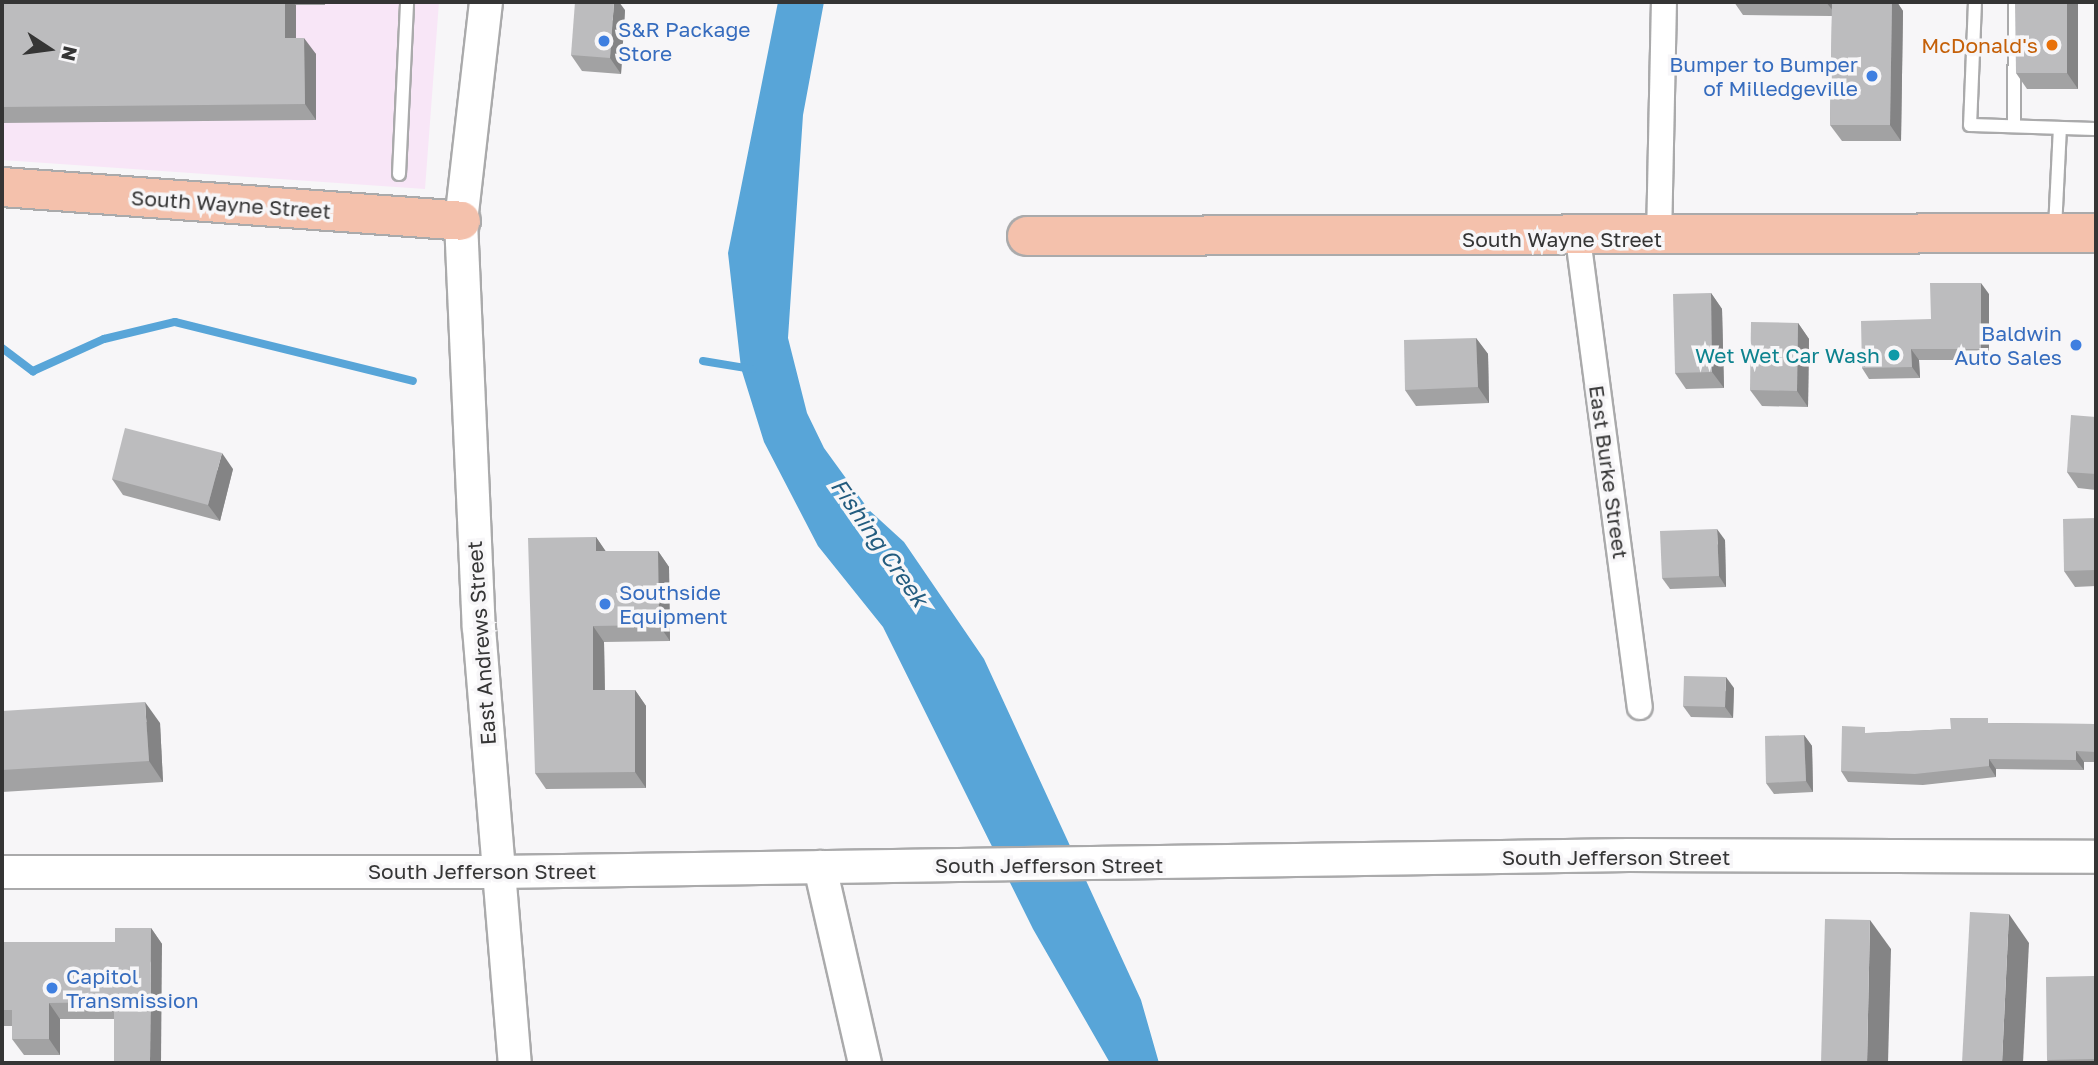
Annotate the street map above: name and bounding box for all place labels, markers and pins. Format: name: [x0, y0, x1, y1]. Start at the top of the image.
place label: S&R Package Store: [618, 16, 751, 66]
place label: McDonald's: [1921, 32, 2038, 58]
marker: S&R Package Store: [596, 33, 612, 49]
marker: McDonald's: [2044, 37, 2060, 53]
place label: Bumper to Bumper of Milledgeville: [1669, 51, 1858, 101]
marker: Bumper to Bumper of Milledgeville: [1864, 68, 1880, 84]
place label: Baldwin Auto Sales: [1954, 320, 2062, 370]
marker: Baldwin Auto Sales: [2068, 337, 2084, 353]
place label: Wet Wet Car Wash: [1695, 342, 1880, 368]
marker: Wet Wet Car Wash: [1886, 347, 1902, 363]
place label: Southside Equipment: [619, 579, 728, 629]
marker: Southside Equipment: [597, 596, 613, 612]
place label: Capitol Transmission: [66, 963, 199, 1013]
marker: Capitol Transmission: [44, 980, 60, 996]

